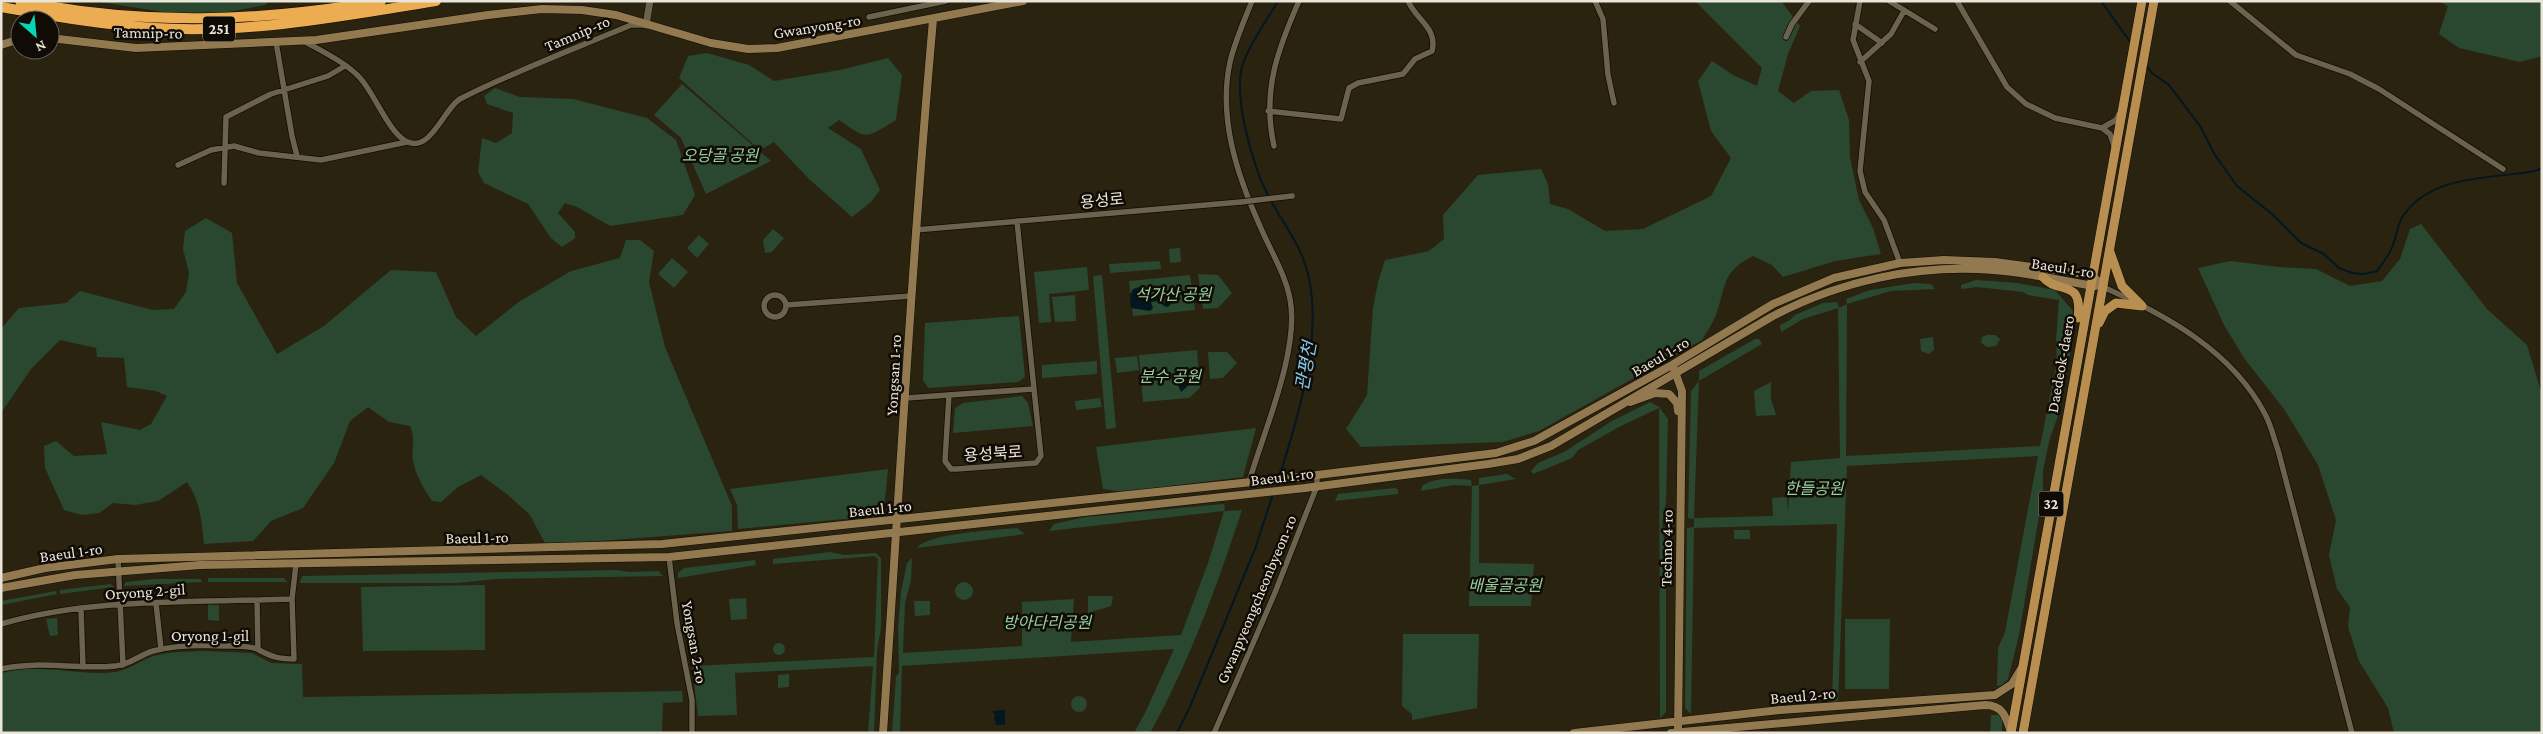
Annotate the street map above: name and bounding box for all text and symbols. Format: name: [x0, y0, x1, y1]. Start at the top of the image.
north arrow: [10, 10, 60, 60]
street label: Gwanyong-ro: [772, 11, 862, 43]
street label: Tamnip-ro: [542, 12, 613, 56]
road number: 251: [203, 16, 235, 42]
street label: Tamnip-ro: [113, 23, 183, 43]
text: N: [33, 37, 49, 56]
park label: 오당골 공원: [682, 147, 760, 164]
street label: 용성로: [1079, 190, 1125, 211]
street label: Baeul 1-ro: [2030, 254, 2096, 281]
park label: 석가산 공원: [1135, 286, 1213, 303]
street label: Daedeok-daero: [2044, 314, 2077, 414]
street label: Baeul 1-ro: [1629, 333, 1692, 380]
street label: Yongsan 1-ro: [883, 334, 905, 416]
water label: 관평천: [1292, 337, 1321, 392]
park label: 분수 공원: [1139, 368, 1202, 385]
street label: 용성북로: [963, 443, 1023, 464]
street label: Baeul 1-ro: [1250, 464, 1315, 489]
park label: 한들공원: [1785, 480, 1845, 497]
road number: 32: [2038, 492, 2064, 516]
street label: Baeul 1-ro: [848, 497, 912, 520]
street label: Techno 4-ro: [1657, 509, 1676, 587]
street label: Gwanpyeongcheonbyeon-ro: [1213, 512, 1301, 686]
street label: Baeul 1-ro: [445, 528, 509, 547]
street label: Baeul 1-ro: [39, 540, 104, 565]
park label: 배울골공원: [1468, 577, 1543, 594]
street label: Oryong 2-gil: [104, 580, 186, 604]
street label: Yongsan 2-ro: [678, 599, 710, 685]
park label: 방아다리공원: [1003, 614, 1092, 631]
street label: Oryong 1-gil: [171, 627, 249, 645]
street label: Baeul 2-ro: [1770, 684, 1837, 707]

